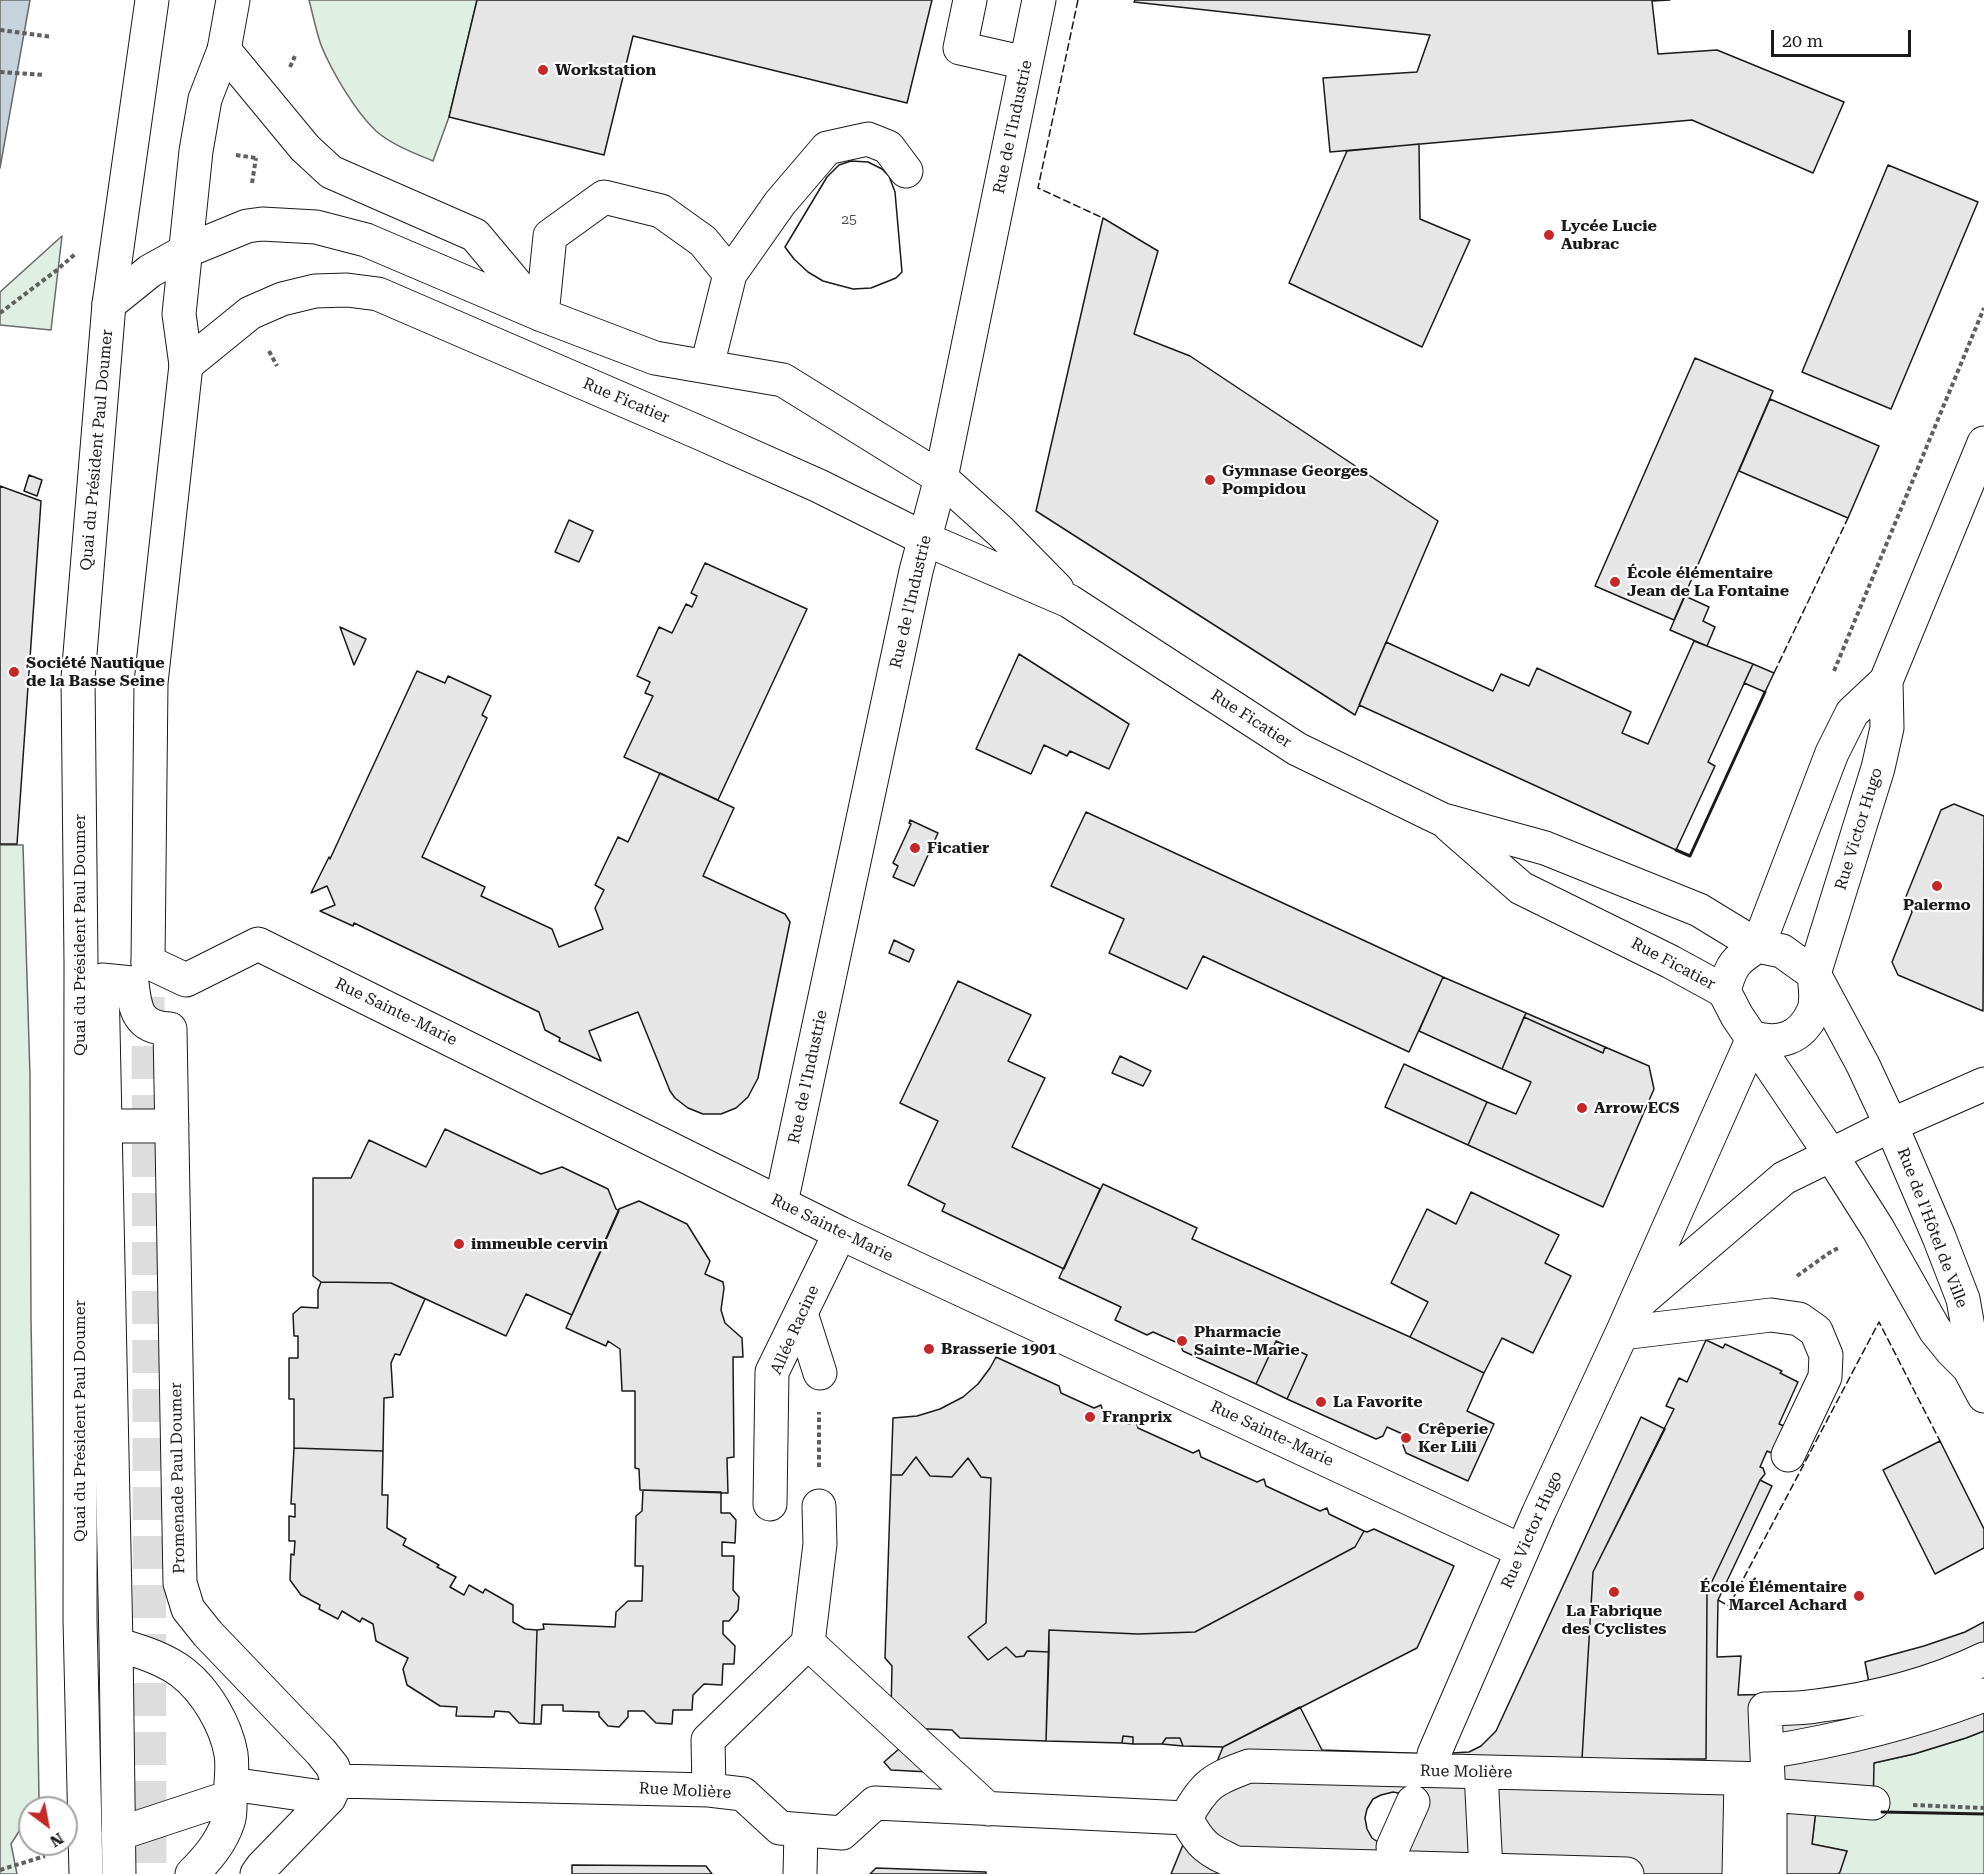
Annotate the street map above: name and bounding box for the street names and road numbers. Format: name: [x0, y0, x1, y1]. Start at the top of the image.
street label: Rue de l'Industrie: [989, 58, 1037, 196]
street label: Quai du Président Paul Doumer: [77, 329, 117, 571]
street label: Rue Ficatier: [580, 374, 672, 428]
street label: Rue de l'Industrie: [886, 534, 936, 670]
street label: Rue Ficatier: [1207, 686, 1295, 752]
street label: Rue Victor Hugo: [1831, 766, 1887, 892]
street label: Quai du Président Paul Doumer: [70, 814, 90, 1056]
street label: Rue Ficatier: [1628, 934, 1718, 994]
street label: Rue Sainte-Marie: [332, 974, 460, 1050]
street label: Rue de l'Industrie: [784, 1008, 832, 1146]
street label: Rue de l'Hôtel de Ville: [1893, 1145, 1971, 1311]
street label: Rue Sainte-Marie: [768, 1190, 896, 1266]
street label: Allée Racine: [767, 1282, 823, 1378]
street label: Quai du Président Paul Doumer: [70, 1300, 90, 1542]
street label: Promenade Paul Doumer: [167, 1382, 189, 1574]
street label: Rue Sainte-Marie: [1207, 1397, 1337, 1471]
street label: Rue Victor Hugo: [1497, 1468, 1567, 1592]
street label: Rue Molière: [1420, 1762, 1512, 1782]
street label: Rue Molière: [638, 1779, 732, 1803]

